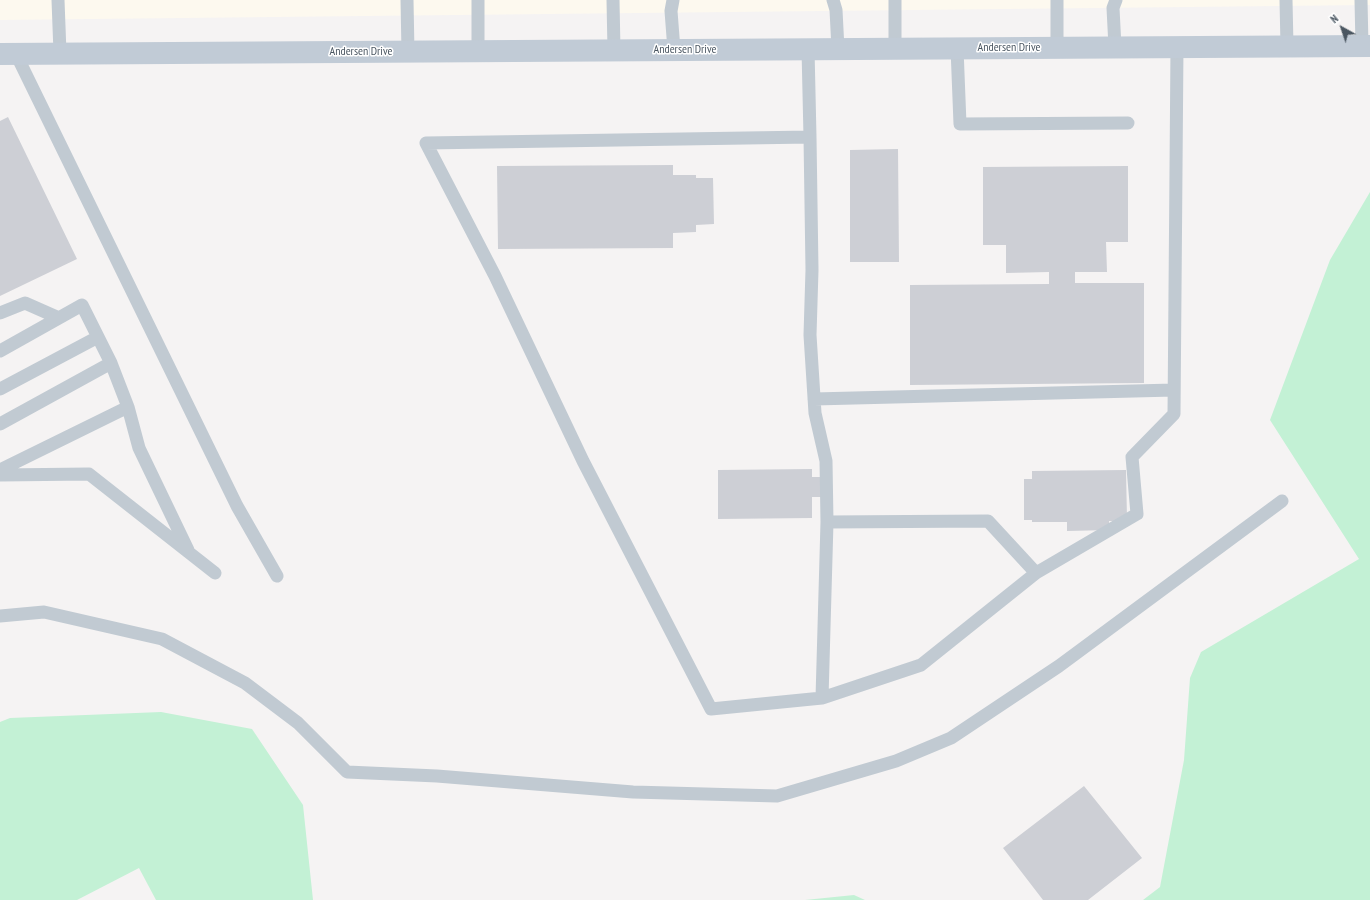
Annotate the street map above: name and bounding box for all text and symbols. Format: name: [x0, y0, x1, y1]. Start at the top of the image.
north arrow: [1322, 8, 1362, 48]
text: N: [1328, 12, 1341, 26]
street label: Andersen Drive: [977, 41, 1041, 55]
street label: Andersen Drive: [653, 43, 717, 57]
street label: Andersen Drive: [329, 45, 393, 59]

